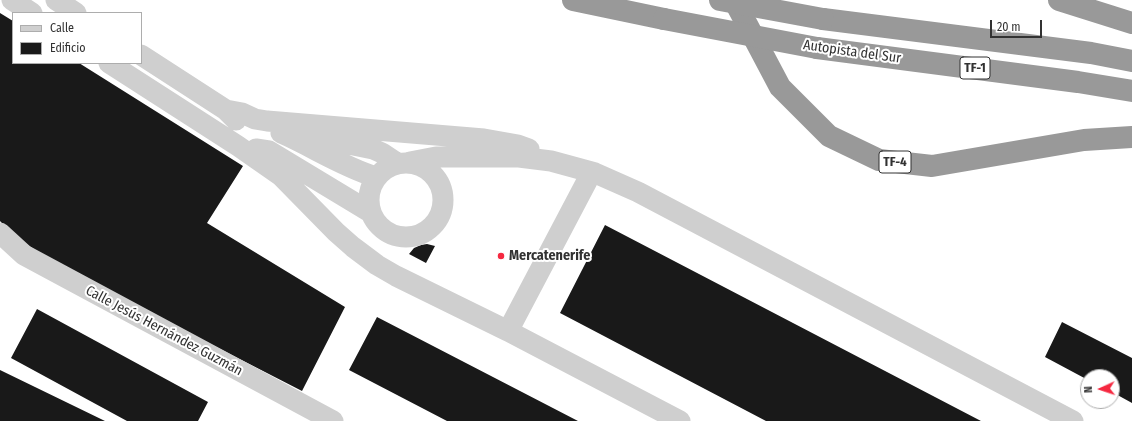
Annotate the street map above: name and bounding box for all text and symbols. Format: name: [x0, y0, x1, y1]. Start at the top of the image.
legend: [12, 12, 142, 64]
scale bar: [992, 12, 1044, 38]
text: 20 m: [997, 20, 1021, 34]
text: Calle: [50, 21, 74, 35]
street label: Autopista del Sur: [802, 37, 902, 67]
text: Edificio: [50, 41, 86, 55]
road number: TF-1: [960, 57, 990, 79]
road number: TF-4: [879, 151, 911, 173]
place label: Mercatenerife: [509, 248, 590, 264]
marker: Mercatenerife: [496, 251, 506, 261]
street label: Calle Jesús Hernández Guzmán: [83, 282, 245, 380]
north arrow: [1080, 369, 1120, 409]
text: N: [1082, 386, 1095, 393]

